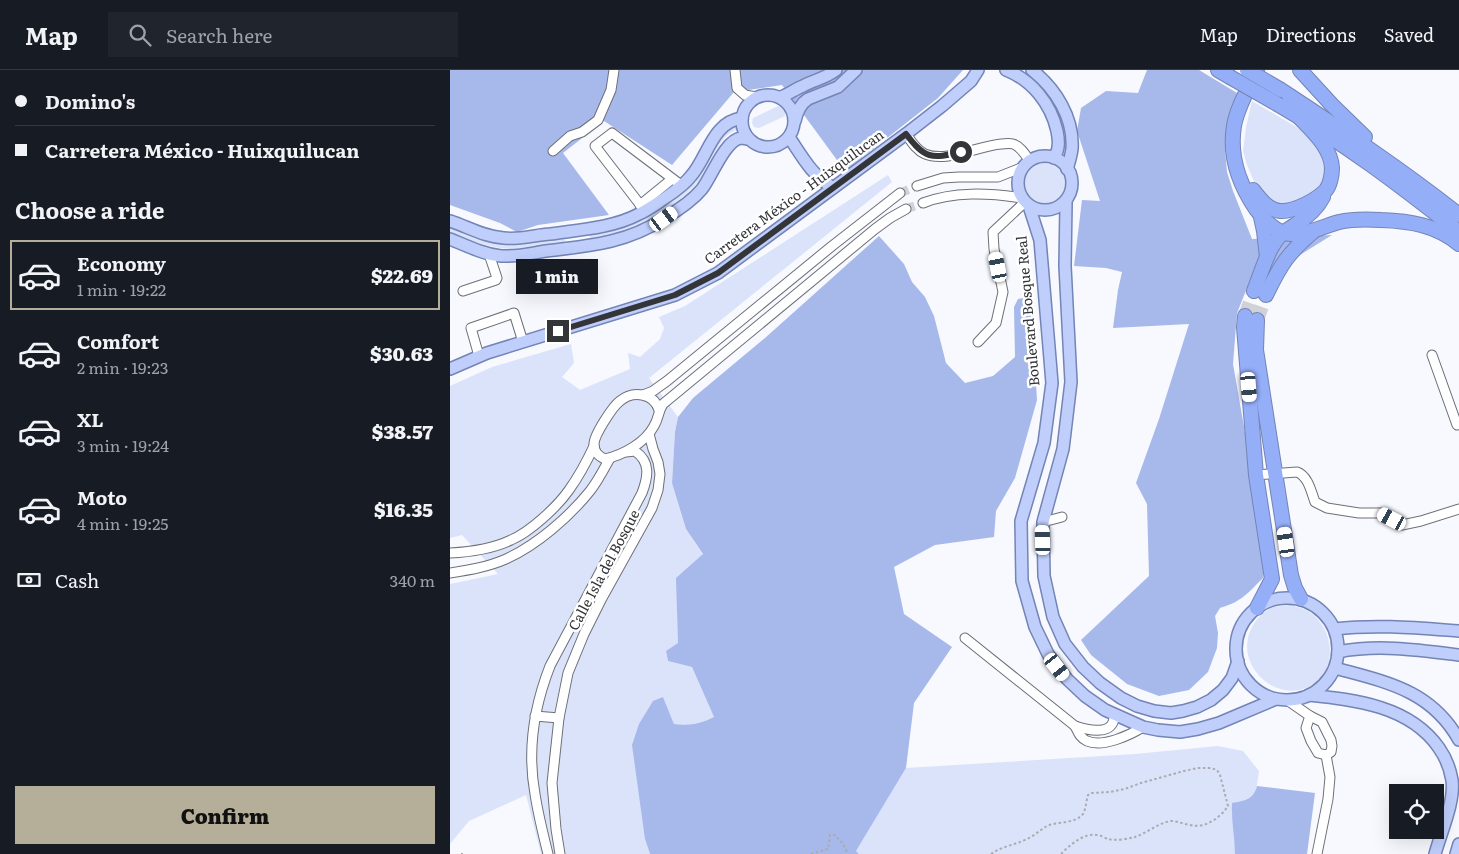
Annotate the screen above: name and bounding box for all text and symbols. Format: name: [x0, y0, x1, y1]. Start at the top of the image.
search box: [108, 12, 458, 57]
text: Map: [25, 17, 78, 52]
icon: search: [126, 21, 154, 49]
text: Search here: [166, 21, 272, 49]
text: Map: [1200, 21, 1238, 48]
text: Directions: [1266, 21, 1356, 48]
text: Saved: [1384, 21, 1434, 48]
text: Domino's: [45, 87, 135, 115]
street label: Carretera México - Huixquilucan: [699, 124, 887, 268]
text: Carretera México - Huixquilucan: [45, 136, 359, 164]
route start: [950, 141, 972, 163]
text: Choose a ride: [15, 193, 164, 226]
car: [647, 204, 680, 234]
street label: Boulevard Bosque Real: [1010, 235, 1044, 387]
text: Economy: [77, 249, 166, 277]
car: [987, 251, 1008, 283]
icon: car: [17, 253, 62, 298]
callout: 1 min: [517, 258, 599, 294]
text: $22.69: [371, 261, 433, 289]
text: 1 min: [535, 264, 579, 288]
text: 1 min · 19:22: [77, 277, 166, 301]
route end: [547, 320, 569, 342]
text: Comfort: [77, 327, 159, 355]
icon: car: [17, 331, 62, 376]
text: $30.63: [370, 339, 433, 367]
text: 2 min · 19:23: [77, 355, 168, 379]
car: [1240, 371, 1257, 403]
text: XL: [77, 405, 104, 433]
icon: car: [17, 409, 62, 454]
text: $38.57: [372, 417, 433, 445]
text: 3 min · 19:24: [77, 433, 169, 457]
text: Moto: [77, 483, 127, 511]
icon: car: [17, 487, 62, 532]
text: $16.35: [374, 495, 433, 523]
street label: Calle Isla del Bosque: [563, 505, 644, 634]
car: [1375, 505, 1408, 533]
text: 4 min · 19:25: [77, 511, 168, 535]
car: [1034, 525, 1051, 555]
car: [1276, 526, 1295, 558]
icon: cash: [15, 566, 43, 594]
text: Cash: [55, 566, 99, 594]
text: 340 m: [390, 568, 435, 592]
car: [1041, 651, 1072, 683]
map controls: [1389, 784, 1444, 839]
button: locate: [1389, 784, 1444, 839]
button: Confirm: [15, 786, 435, 844]

